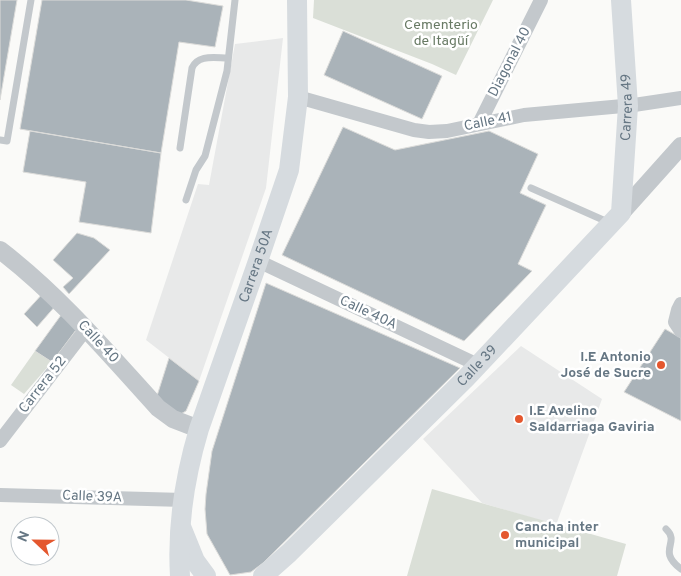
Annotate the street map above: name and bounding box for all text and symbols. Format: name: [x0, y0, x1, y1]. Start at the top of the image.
park label: Cementerio de Itagüí: [404, 17, 478, 50]
street label: Diagonal 40: [485, 24, 535, 100]
street label: Carrera 49: [617, 73, 636, 141]
street label: Calle 41: [463, 109, 513, 135]
street label: Carrera 50A: [235, 226, 277, 305]
street label: Calle 40A: [337, 292, 399, 334]
street label: Calle 40: [74, 317, 122, 367]
street label: Calle 39: [453, 342, 501, 391]
place label: I.E Antonio José de Sucre: [560, 349, 651, 382]
street label: Carrera 52: [15, 353, 71, 417]
marker: I.E Antonio José de Sucre: [655, 359, 667, 371]
place label: I.E Avelino Saldarriaga Gaviria: [529, 403, 655, 436]
marker: I.E Avelino Saldarriaga Gaviria: [513, 413, 525, 425]
street label: Calle 39A: [62, 487, 122, 507]
north arrow: [10, 516, 60, 566]
place label: Cancha inter municipal: [515, 519, 599, 552]
text: N: [15, 529, 34, 545]
marker: Cancha inter municipal: [499, 529, 511, 541]

